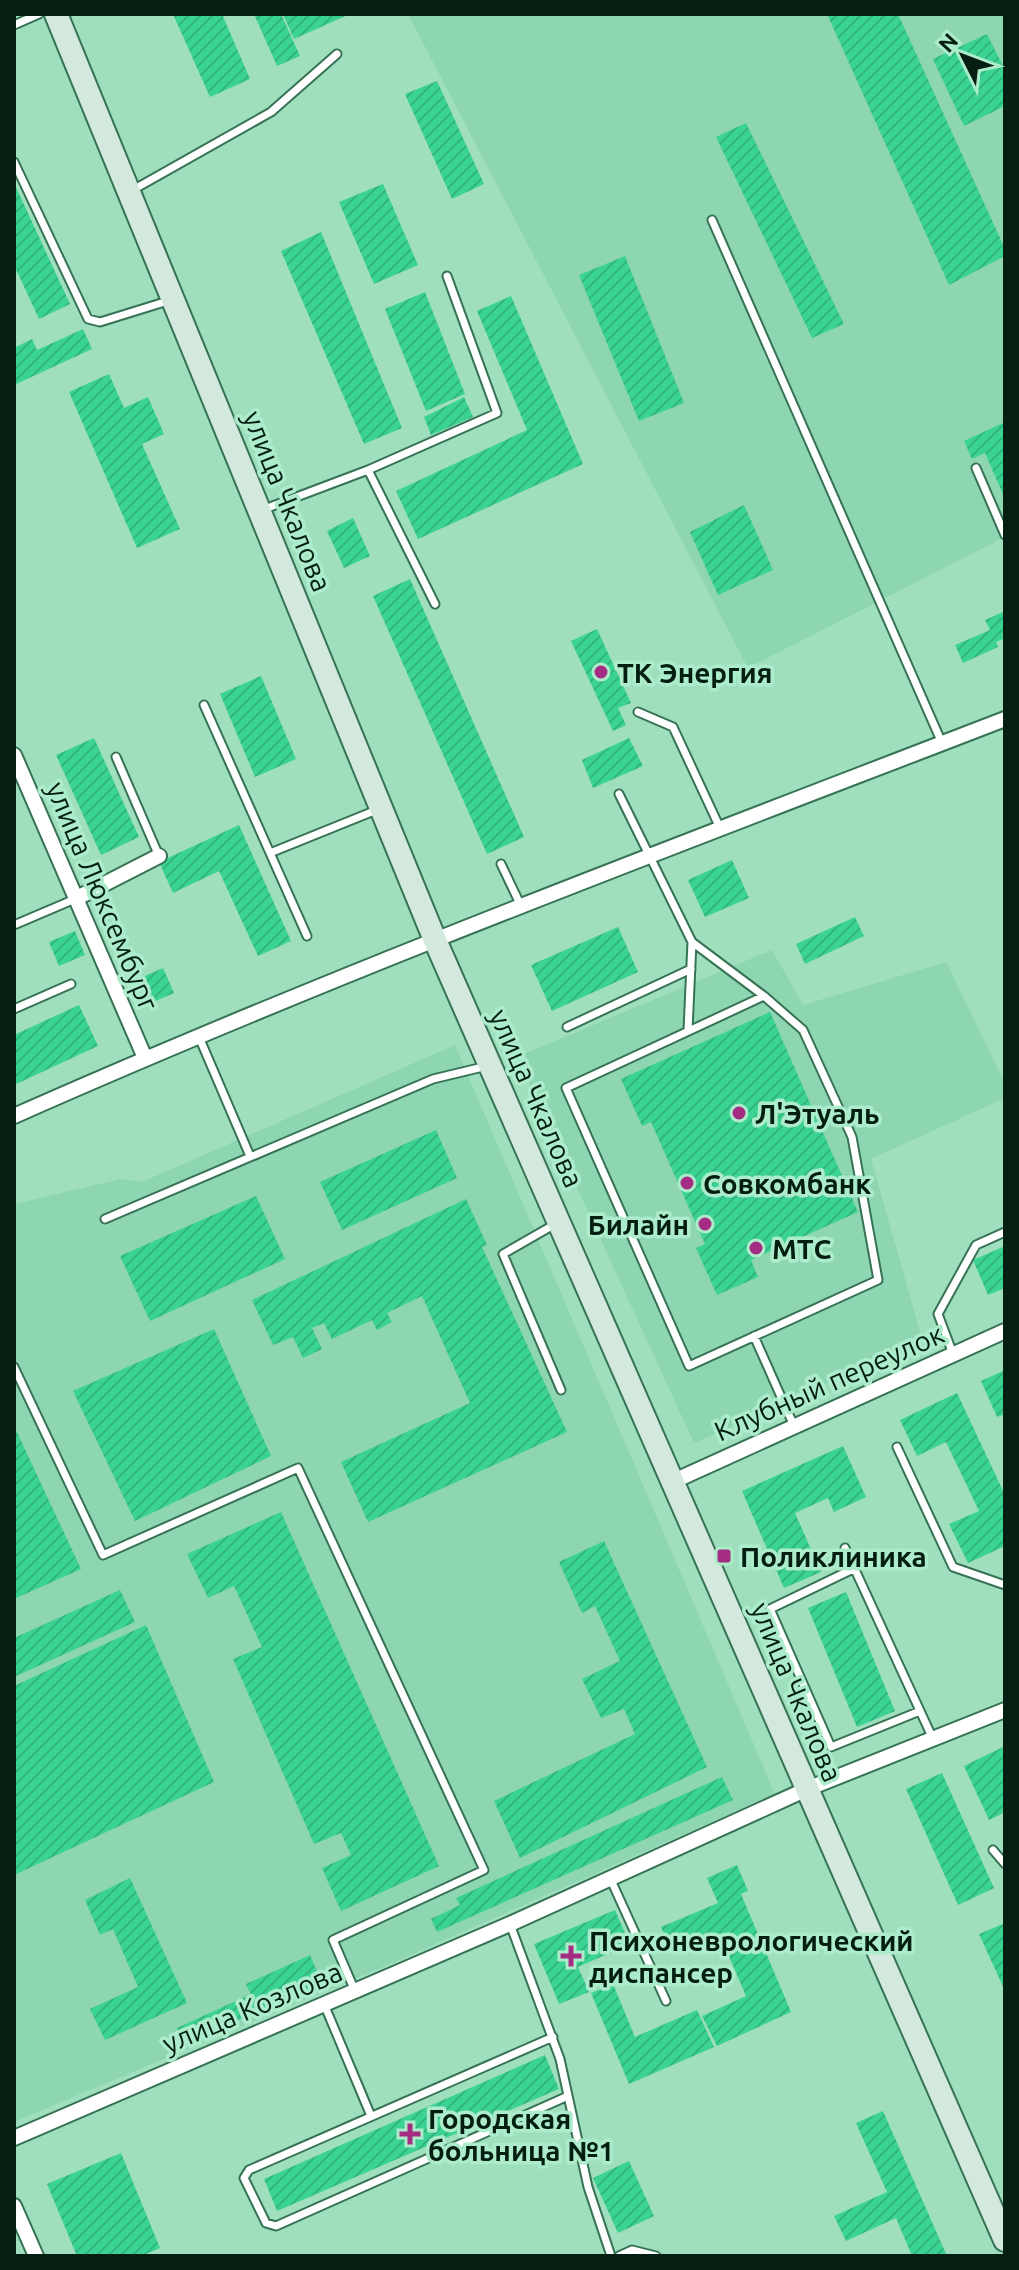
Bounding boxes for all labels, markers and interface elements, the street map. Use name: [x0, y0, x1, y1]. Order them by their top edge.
north arrow: [923, 16, 1003, 96]
text: N: [933, 28, 963, 57]
street label: улица Чкалова: [238, 406, 338, 596]
place label: ТК Энергия: [617, 657, 773, 688]
marker: ТК Энергия: [592, 663, 610, 681]
street label: улица Люксембург: [41, 777, 165, 1015]
street label: улица Чкалова: [484, 1004, 590, 1192]
place label: Л'Этуаль: [755, 1098, 879, 1129]
marker: Л'Этуаль: [730, 1104, 748, 1122]
place label: Совкомбанк: [703, 1168, 871, 1199]
marker: Совкомбанк: [678, 1174, 696, 1192]
place label: Билайн: [588, 1209, 689, 1240]
marker: Билайн: [696, 1215, 714, 1233]
place label: МТС: [772, 1233, 831, 1264]
marker: МТС: [747, 1239, 765, 1257]
street label: Клубный переулок: [710, 1317, 948, 1447]
place label: Поликлиника: [740, 1541, 927, 1572]
marker: Поликлиника: [715, 1547, 733, 1565]
street label: улица Чкалова: [745, 1598, 849, 1786]
place label: Психоневрологический диспансер: [589, 1925, 914, 1988]
marker: Психоневрологический диспансер: [560, 1945, 582, 1967]
street label: улица Козлова: [158, 1955, 346, 2059]
place label: Городская больница №1: [428, 2103, 614, 2166]
marker: Городская больница №1: [399, 2123, 421, 2145]

